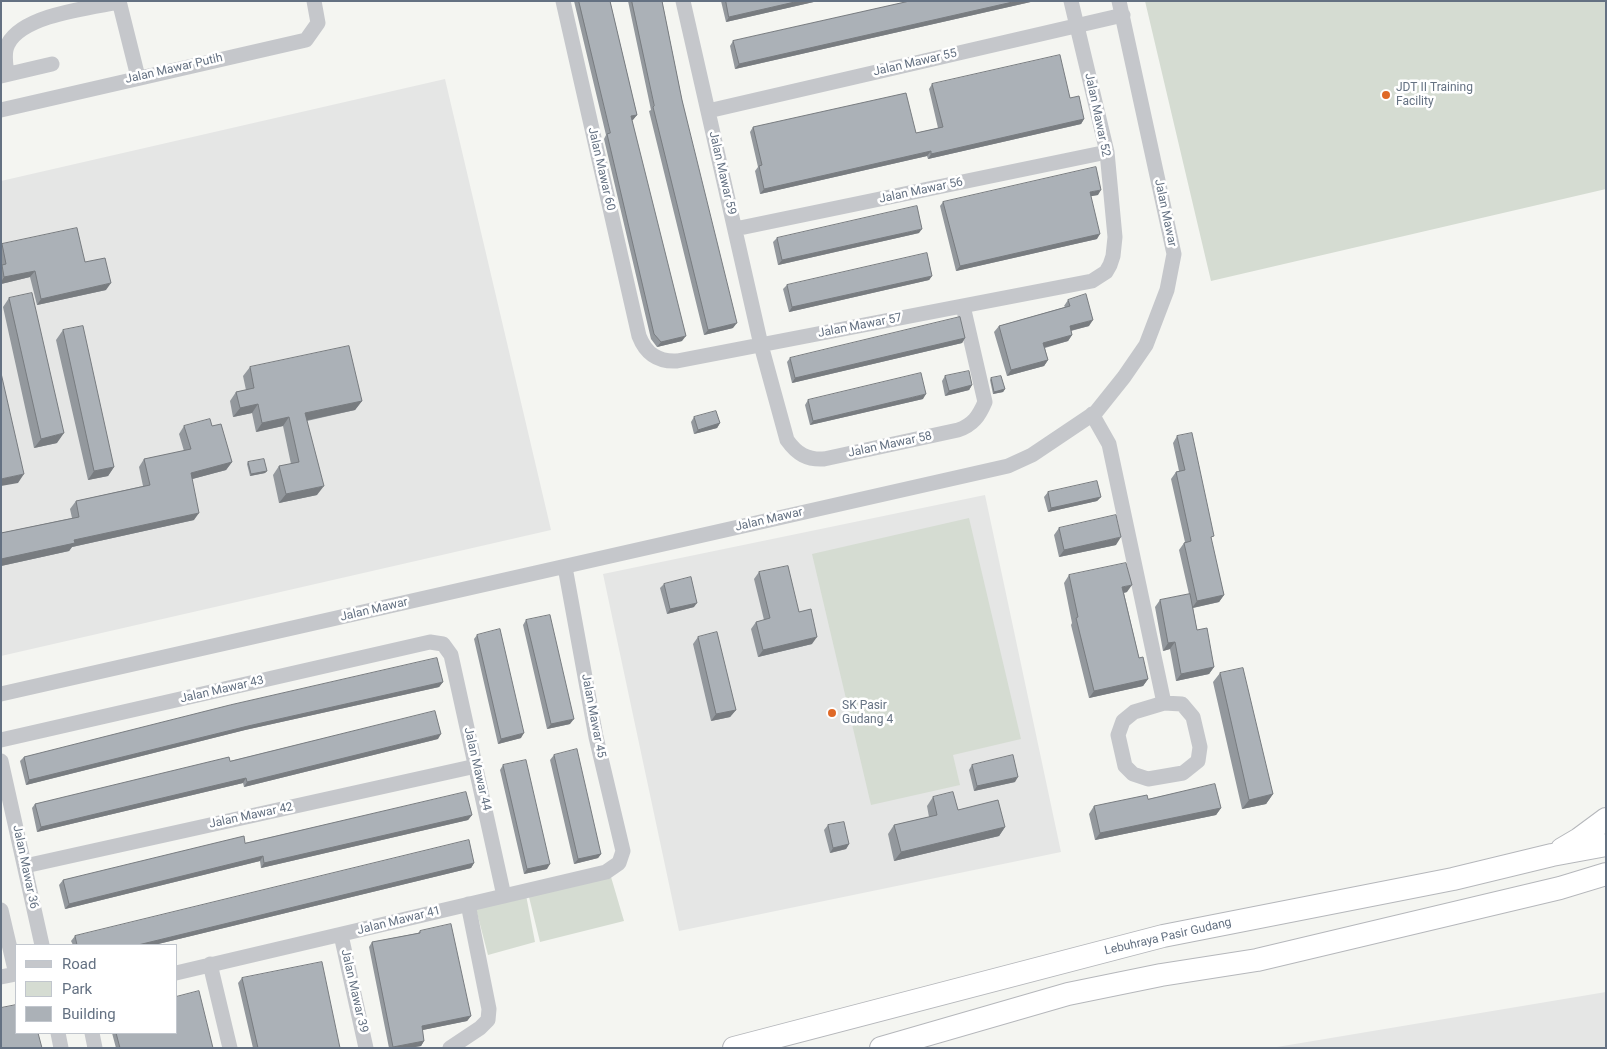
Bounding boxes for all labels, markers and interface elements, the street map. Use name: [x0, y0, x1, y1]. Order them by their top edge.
street label: Jalan Mawar 55: [872, 46, 958, 80]
street label: Jalan Mawar Putih: [124, 51, 224, 87]
street label: Jalan Mawar 52: [1081, 72, 1113, 158]
place label: JDT II Training Facility: [1396, 81, 1473, 109]
marker: JDT II Training Facility: [1380, 89, 1392, 101]
street label: Jalan Mawar 60: [584, 126, 618, 212]
street label: Jalan Mawar 59: [705, 130, 739, 216]
street label: Jalan Mawar 56: [878, 175, 964, 207]
street label: Jalan Mawar: [1151, 178, 1179, 248]
street label: Jalan Mawar 57: [817, 311, 903, 341]
street label: Jalan Mawar 58: [847, 429, 933, 461]
street label: Jalan Mawar: [734, 505, 804, 535]
street label: Jalan Mawar: [339, 595, 409, 625]
street label: Jalan Mawar 43: [179, 673, 265, 707]
street label: Jalan Mawar 45: [578, 673, 608, 759]
place label: SK Pasir Gudang 4: [842, 699, 893, 727]
marker: SK Pasir Gudang 4: [826, 707, 838, 719]
street label: Jalan Mawar 44: [460, 726, 494, 812]
street label: Jalan Mawar 42: [208, 800, 294, 832]
street label: Jalan Mawar 36: [9, 824, 41, 910]
street label: Jalan Mawar 41: [356, 904, 442, 938]
street label: Lebuhraya Pasir Gudang: [1103, 915, 1233, 959]
legend: [15, 944, 178, 1034]
street label: Jalan Mawar 39: [337, 948, 371, 1034]
text: Road: [62, 955, 96, 973]
text: Park: [62, 980, 92, 998]
text: Building: [62, 1005, 116, 1023]

